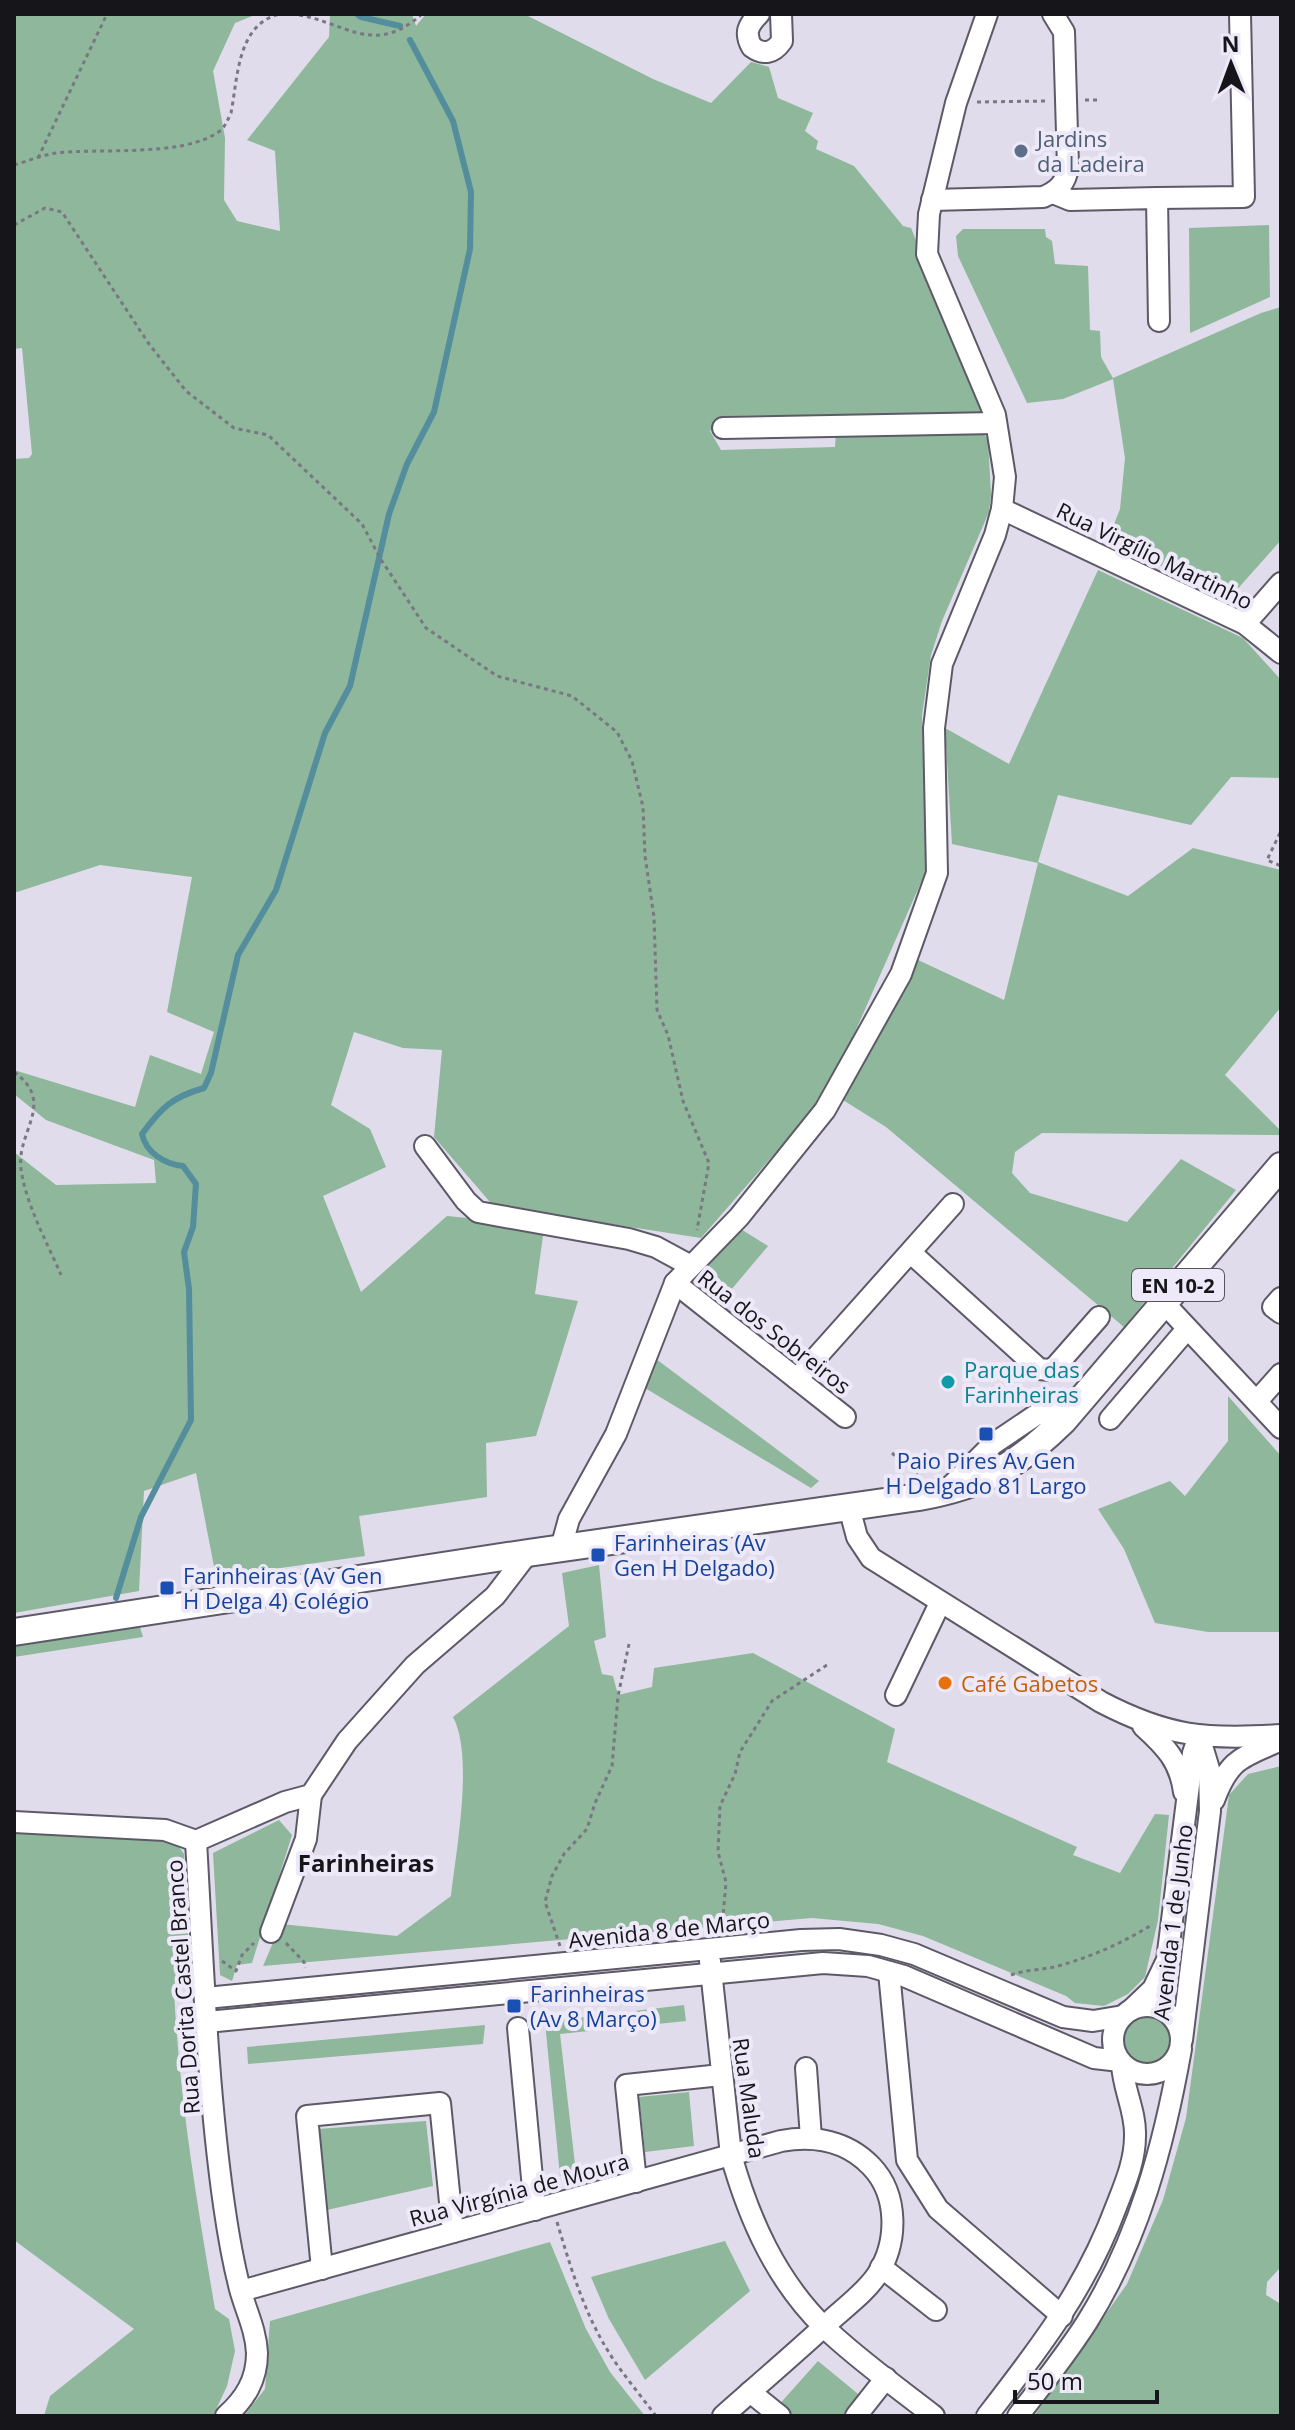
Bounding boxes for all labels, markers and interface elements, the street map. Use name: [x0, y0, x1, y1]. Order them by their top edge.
north arrow: [1191, 24, 1271, 104]
text: N: [1221, 28, 1240, 58]
place label: Jardins da Ladeira: [1035, 123, 1145, 178]
marker: Jardins da Ladeira: [1012, 142, 1030, 160]
street label: Rua Virgílio Martinho: [1052, 494, 1258, 616]
street label: Rua dos Sobreiros: [692, 1262, 858, 1400]
road number: EN 10-2: [1132, 1269, 1224, 1301]
place label: Parque das Farinheiras: [964, 1354, 1080, 1409]
marker: Parque das Farinheiras: [939, 1373, 957, 1391]
marker: Paio Pires Av Gen H Delgado 81 Largo: [977, 1425, 995, 1443]
place label: Paio Pires Av Gen H Delgado 81 Largo: [885, 1445, 1087, 1500]
place label: Farinheiras (Av Gen H Delgado): [614, 1527, 775, 1582]
marker: Farinheiras (Av Gen H Delgado): [589, 1546, 607, 1564]
place label: Farinheiras (Av Gen H Delga 4) Colégio: [183, 1560, 382, 1615]
marker: Farinheiras (Av Gen H Delga 4) Colégio: [158, 1579, 176, 1597]
place label: Café Gabetos: [961, 1668, 1098, 1698]
marker: Café Gabetos: [936, 1674, 954, 1692]
street label: Avenida 1 de Junho: [1145, 1822, 1199, 2022]
district label: Farinheiras: [298, 1846, 434, 1879]
street label: Rua Dorita Castel Branco: [158, 1859, 206, 2115]
street label: Avenida 8 de Março: [567, 1904, 771, 1954]
place label: Farinheiras (Av 8 Março): [530, 1978, 657, 2033]
marker: Farinheiras (Av 8 Março): [505, 1997, 523, 2015]
street label: Rua Maluda: [727, 2036, 773, 2160]
street label: Rua Virgínia de Moura: [406, 2145, 632, 2233]
scale bar: [1015, 2354, 1157, 2404]
text: 50 m: [1027, 2364, 1083, 2397]

